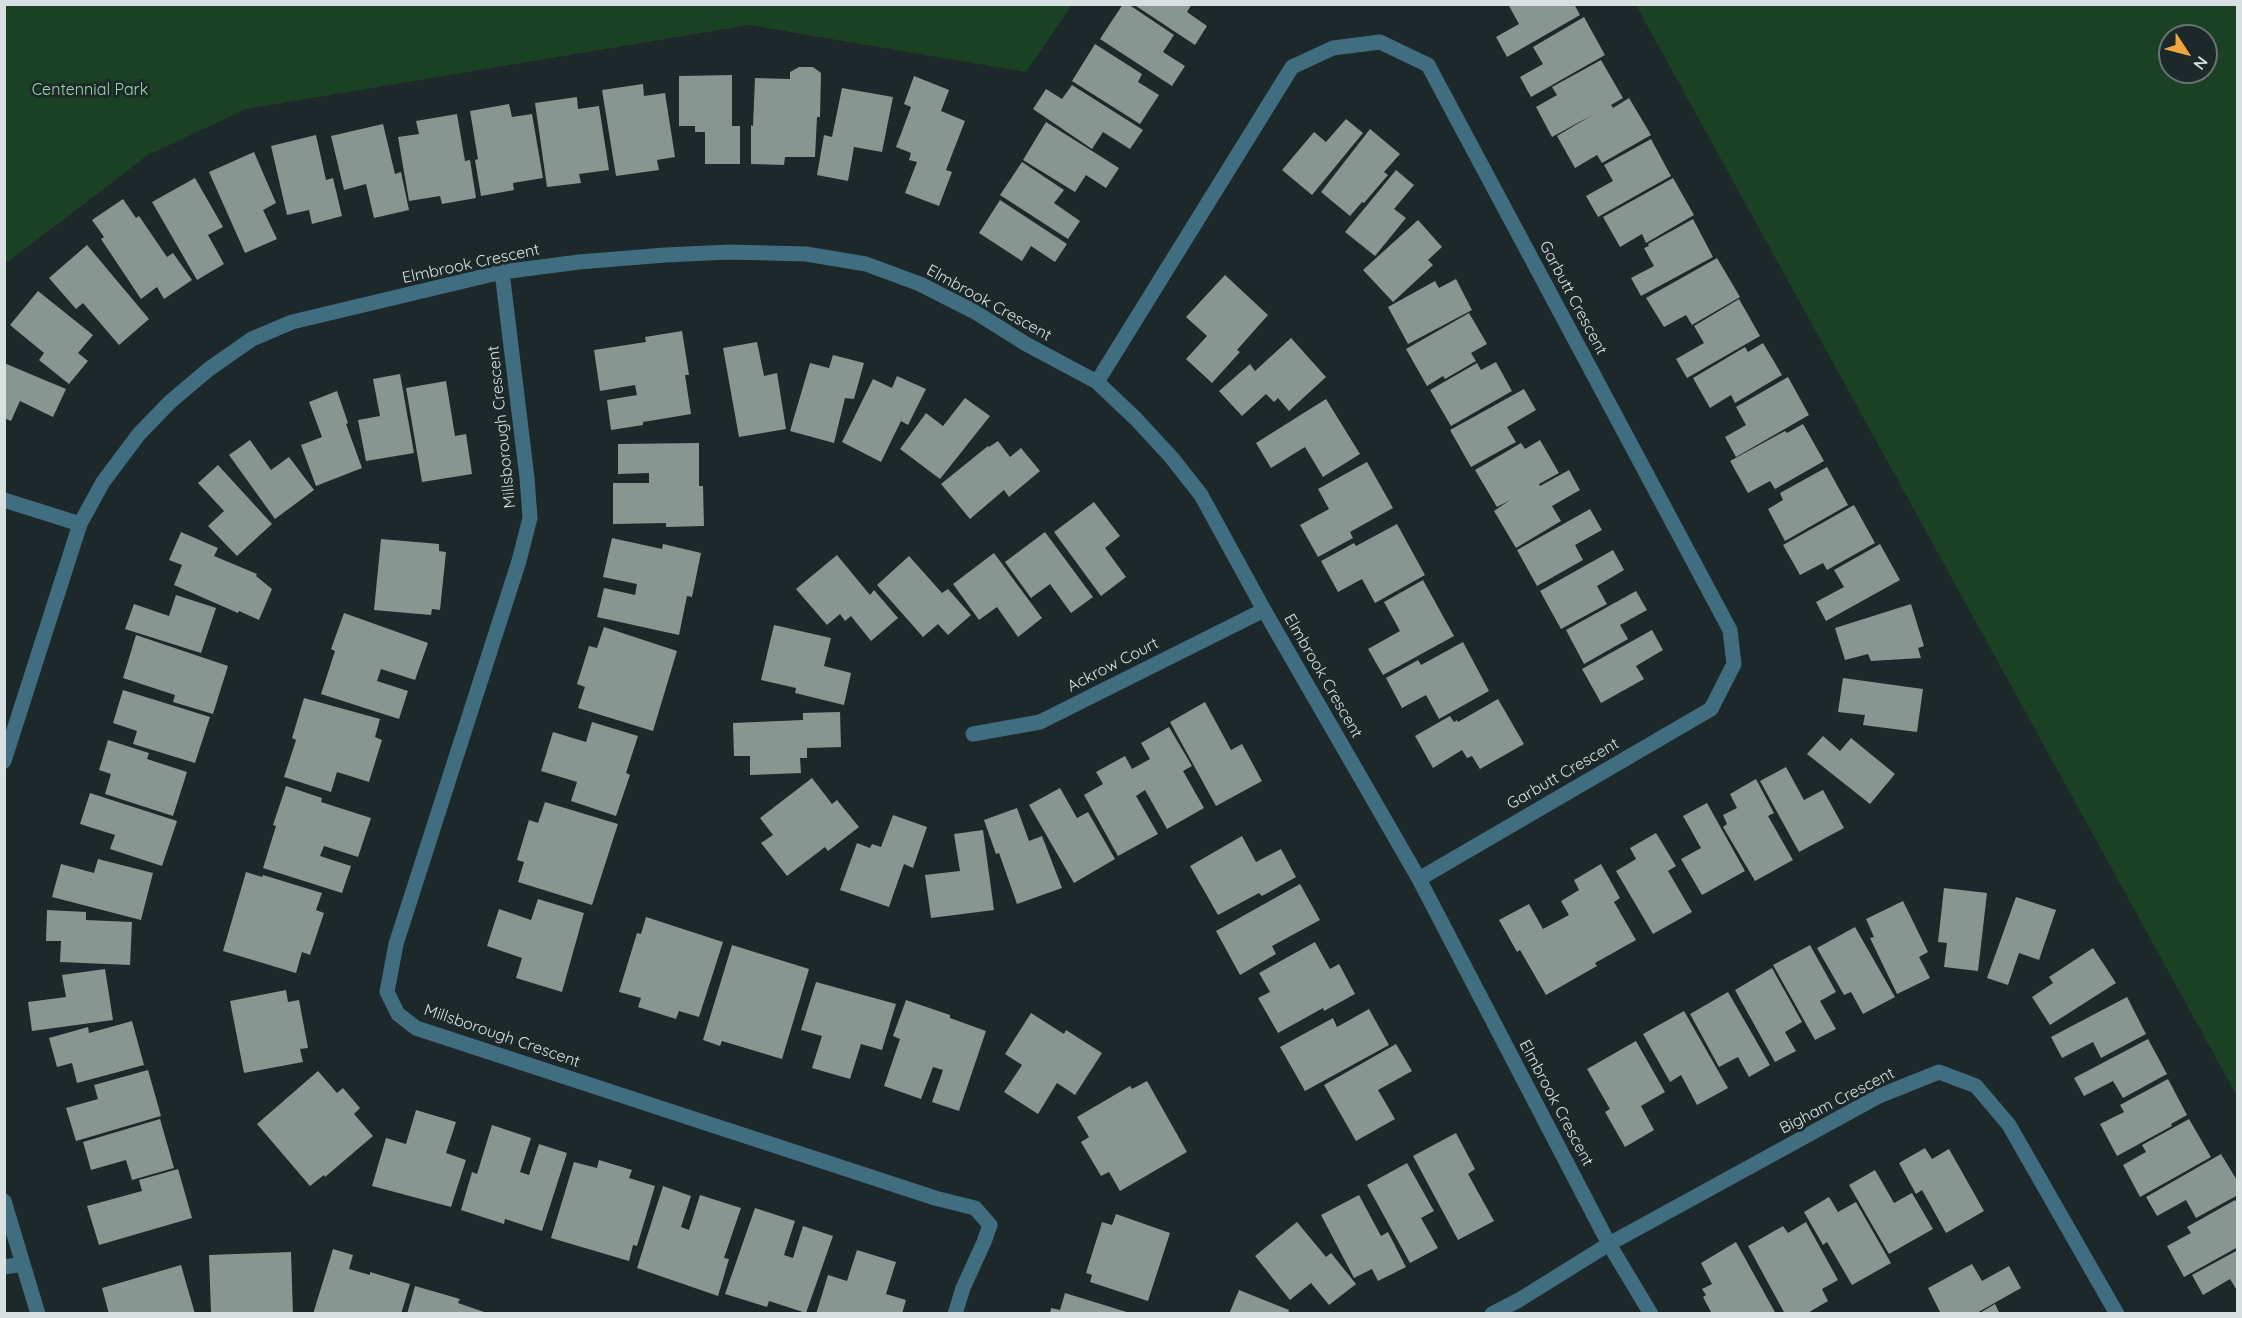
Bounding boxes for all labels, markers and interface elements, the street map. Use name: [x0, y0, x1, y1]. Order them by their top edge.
north arrow: [2158, 24, 2218, 84]
text: N: [2189, 53, 2212, 74]
park label: Centennial Park: [32, 80, 148, 100]
street label: Garbutt Crescent: [1535, 238, 1611, 358]
street label: Elmbrook Crescent: [401, 240, 541, 288]
street label: Elmbrook Crescent: [923, 261, 1055, 345]
street label: Millsborough Crescent: [484, 345, 520, 509]
street label: Elmbrook Crescent: [1280, 611, 1366, 741]
street label: Ackrow Court: [1064, 634, 1162, 696]
street label: Garbutt Crescent: [1504, 734, 1622, 814]
street label: Millsborough Crescent: [422, 1000, 582, 1072]
street label: Elmbrook Crescent: [1515, 1037, 1597, 1169]
street label: Bigham Crescent: [1776, 1064, 1898, 1138]

